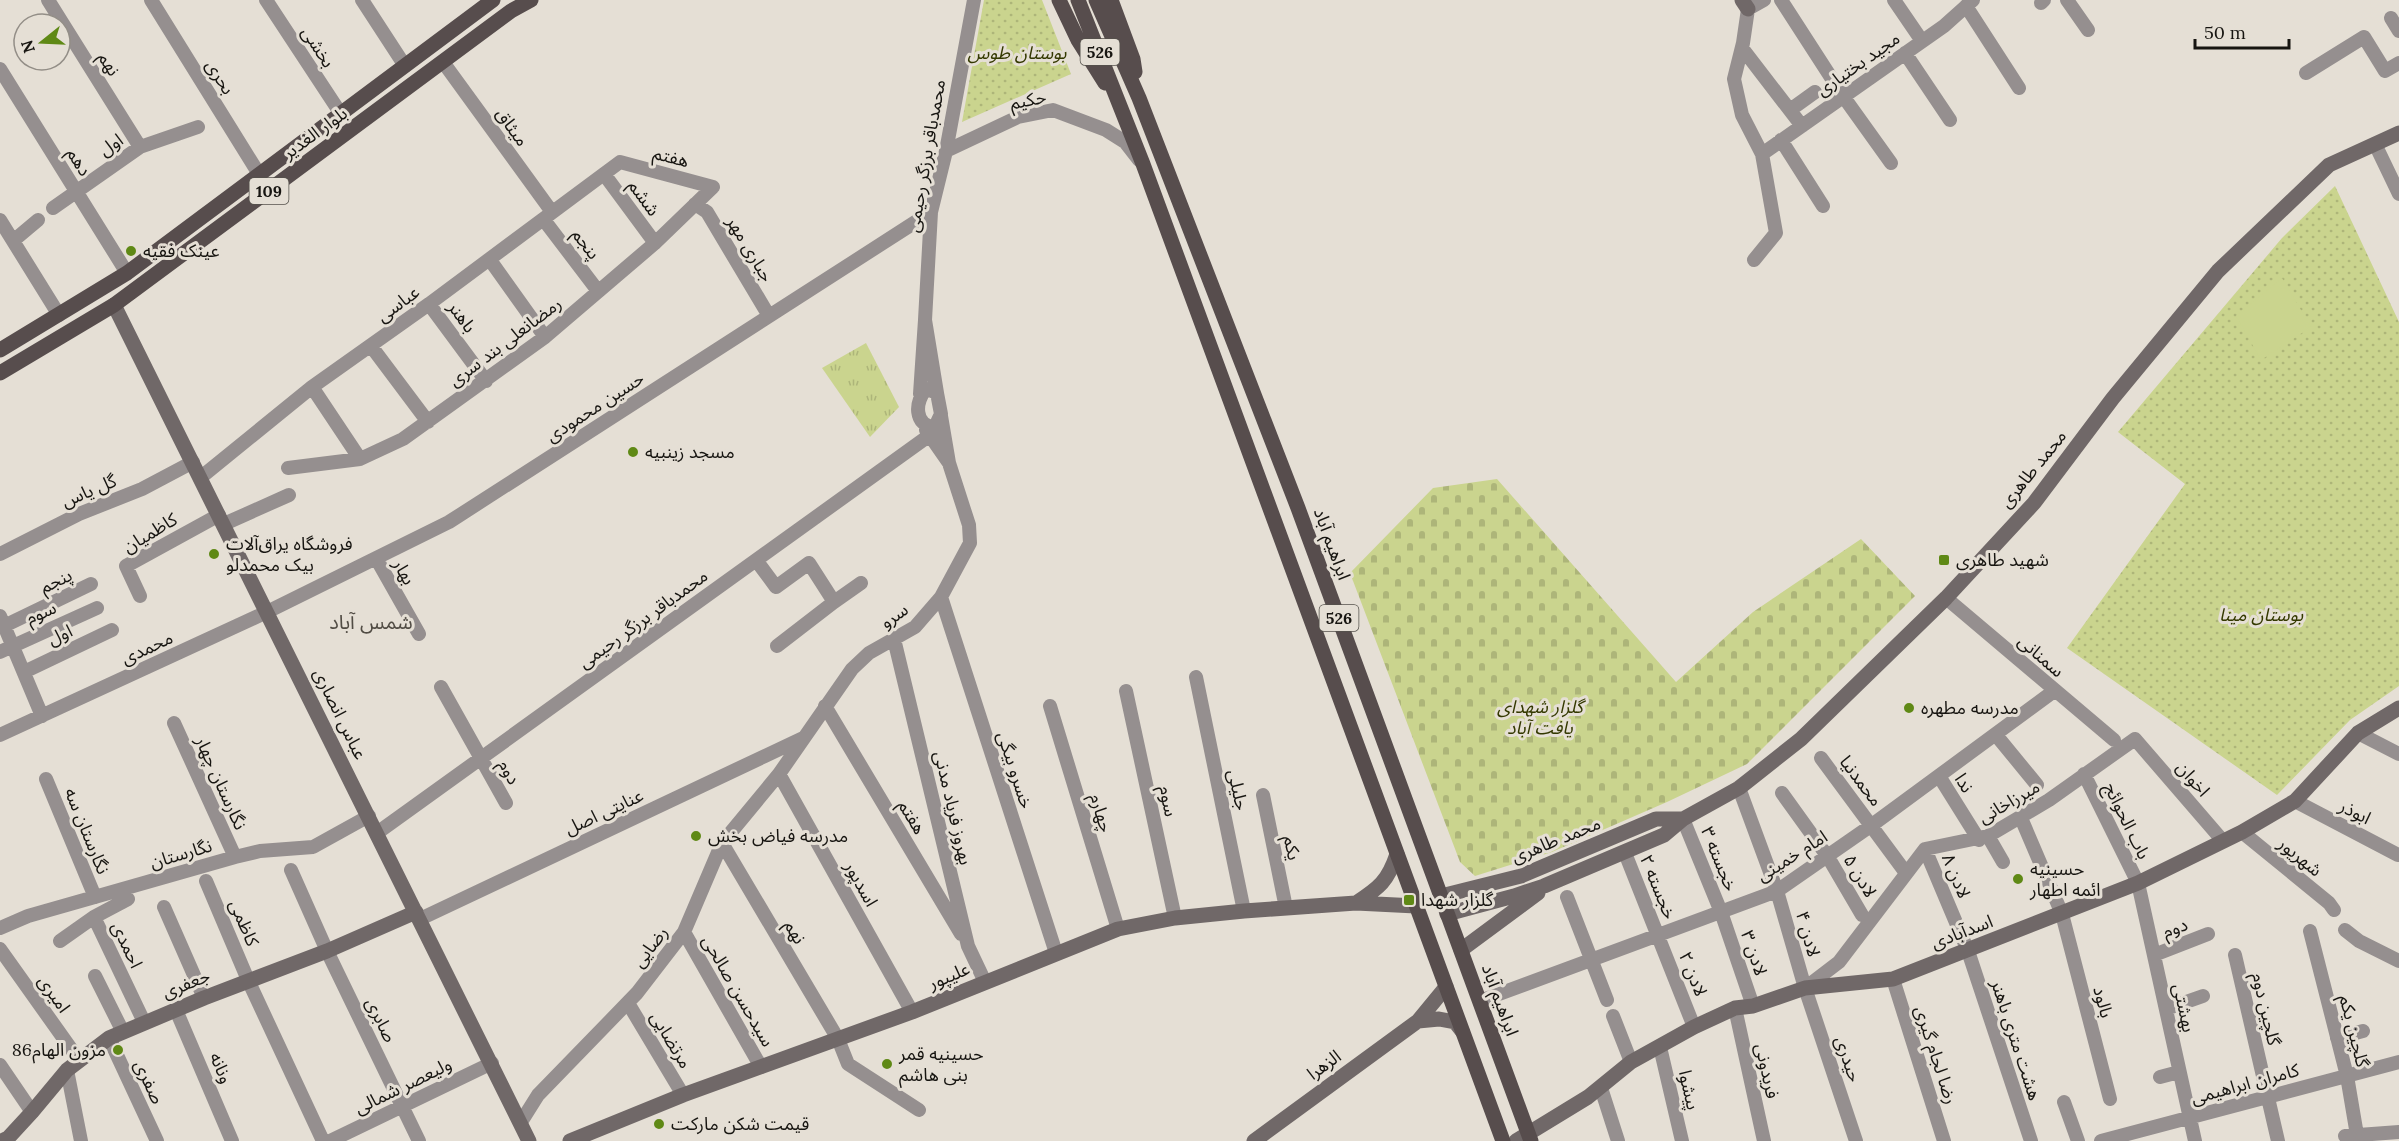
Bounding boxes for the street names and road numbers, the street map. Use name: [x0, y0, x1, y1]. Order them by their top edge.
street label: بخشی: [297, 22, 340, 72]
street label: مجید بختیاری: [1811, 26, 1904, 101]
road number: 526: [1080, 39, 1120, 65]
street label: نهم: [92, 47, 126, 81]
street label: بحری: [201, 55, 240, 99]
street label: محمدباقر برزگر رحیمی: [901, 78, 950, 234]
street label: حکیم: [1008, 85, 1048, 116]
street label: بلوار الغدیر: [277, 101, 352, 164]
street label: میثاق: [491, 103, 534, 150]
street label: اول: [94, 128, 127, 161]
street label: هفتم: [650, 141, 692, 174]
street label: دهم: [60, 143, 97, 181]
street label: ششم: [622, 175, 665, 222]
road number: 109: [250, 178, 288, 204]
street label: جباری مهر: [721, 211, 779, 286]
street label: پنجم: [566, 224, 606, 265]
street label: عباسی: [372, 280, 424, 327]
street label: رمضانعلی بند سری: [444, 292, 566, 392]
street label: باهنر: [443, 295, 482, 337]
street label: حسین محمودی: [541, 366, 648, 447]
street label: محمد طاهری: [1994, 425, 2071, 513]
street label: گل یاس: [58, 468, 120, 512]
street label: ابراهیم آباد: [1307, 505, 1356, 584]
street label: کاظمیان: [118, 507, 182, 558]
street label: بهار: [388, 554, 421, 589]
street label: پنجم: [36, 563, 77, 600]
street label: محمدباقر برزگر رحیمی: [573, 564, 712, 673]
street label: سوم: [22, 596, 61, 632]
street label: سرو: [875, 598, 912, 633]
road number: 526: [1320, 605, 1358, 631]
street label: اول: [44, 619, 76, 650]
street label: محمدی: [117, 626, 176, 670]
street label: سمنانی: [2013, 629, 2069, 682]
street label: عباس انصاری: [308, 664, 372, 763]
street label: خسرو بیگی: [992, 728, 1039, 811]
street label: نگارستان چهار: [190, 732, 252, 833]
street label: بهروز فریاد مدنی: [929, 749, 978, 867]
street label: محمدنیا: [1835, 751, 1888, 811]
street label: دوم: [491, 755, 526, 790]
street label: اخوان: [2172, 756, 2215, 801]
street label: جلیلی: [1223, 767, 1254, 813]
street label: ندا: [1950, 769, 1979, 797]
street label: میرزاخانی: [1974, 775, 2044, 828]
street label: باب الحوائج: [2097, 779, 2156, 864]
street label: عنایتی اصل: [561, 783, 647, 840]
street label: سوم: [1151, 783, 1183, 819]
street label: نگارستان سه: [60, 784, 115, 877]
street label: چهارم: [1082, 791, 1118, 836]
street label: ابوذر: [2334, 793, 2375, 829]
street label: هفتم: [892, 795, 932, 839]
street label: محمد طاهری: [1508, 811, 1604, 868]
street label: خجسته ۳: [1696, 823, 1743, 895]
street label: امام خمینی: [1752, 825, 1833, 889]
street label: شهریور: [2273, 831, 2327, 881]
street label: نگارستان: [147, 834, 215, 873]
street label: یکم: [1277, 834, 1306, 863]
street label: لادن ۵: [1839, 850, 1882, 902]
street label: لادن ۸: [1937, 850, 1976, 902]
street label: خجسته ۲: [1635, 851, 1682, 923]
street label: اسدپور: [839, 856, 883, 911]
street label: کاظمی: [224, 896, 265, 950]
street label: لادن ۴: [1791, 908, 1826, 959]
street label: اسدآبادی: [1928, 909, 1996, 954]
street label: دوم: [2159, 912, 2192, 946]
street label: نهم: [778, 915, 811, 949]
street label: احمدی: [107, 918, 148, 972]
street label: رضایی: [627, 921, 673, 972]
street label: لادن ۳: [1736, 927, 1773, 979]
street label: سیدحسن صالحی: [697, 931, 780, 1051]
street label: لادن ۲: [1674, 948, 1713, 1000]
street label: علیپور: [924, 957, 973, 995]
street label: ابراهیم آباد: [1475, 961, 1524, 1040]
street label: جعفری: [158, 964, 213, 1004]
street label: امیری: [33, 970, 76, 1017]
street label: گلچین دوم: [2244, 970, 2286, 1049]
street label: هشت متری باهنر: [1986, 976, 2047, 1103]
street label: بهشتی: [2168, 981, 2201, 1034]
street label: بالود: [2088, 984, 2119, 1020]
street label: گلچین یکم: [2332, 992, 2375, 1070]
street label: صابری: [361, 994, 402, 1046]
street label: رضا لجام گیری: [1907, 1003, 1963, 1108]
street label: مرتضایی: [646, 1007, 697, 1072]
street label: حیدری: [1830, 1033, 1867, 1085]
street label: فریدونی: [1750, 1041, 1785, 1101]
street label: الزهرا: [1302, 1045, 1345, 1085]
street label: ونانه: [205, 1049, 238, 1087]
street label: ولیعصر شمالی: [350, 1052, 455, 1119]
street label: صفری: [129, 1056, 170, 1107]
street label: کامران ابراهیمی: [2188, 1058, 2302, 1109]
street label: پیشوا: [1674, 1068, 1705, 1112]

